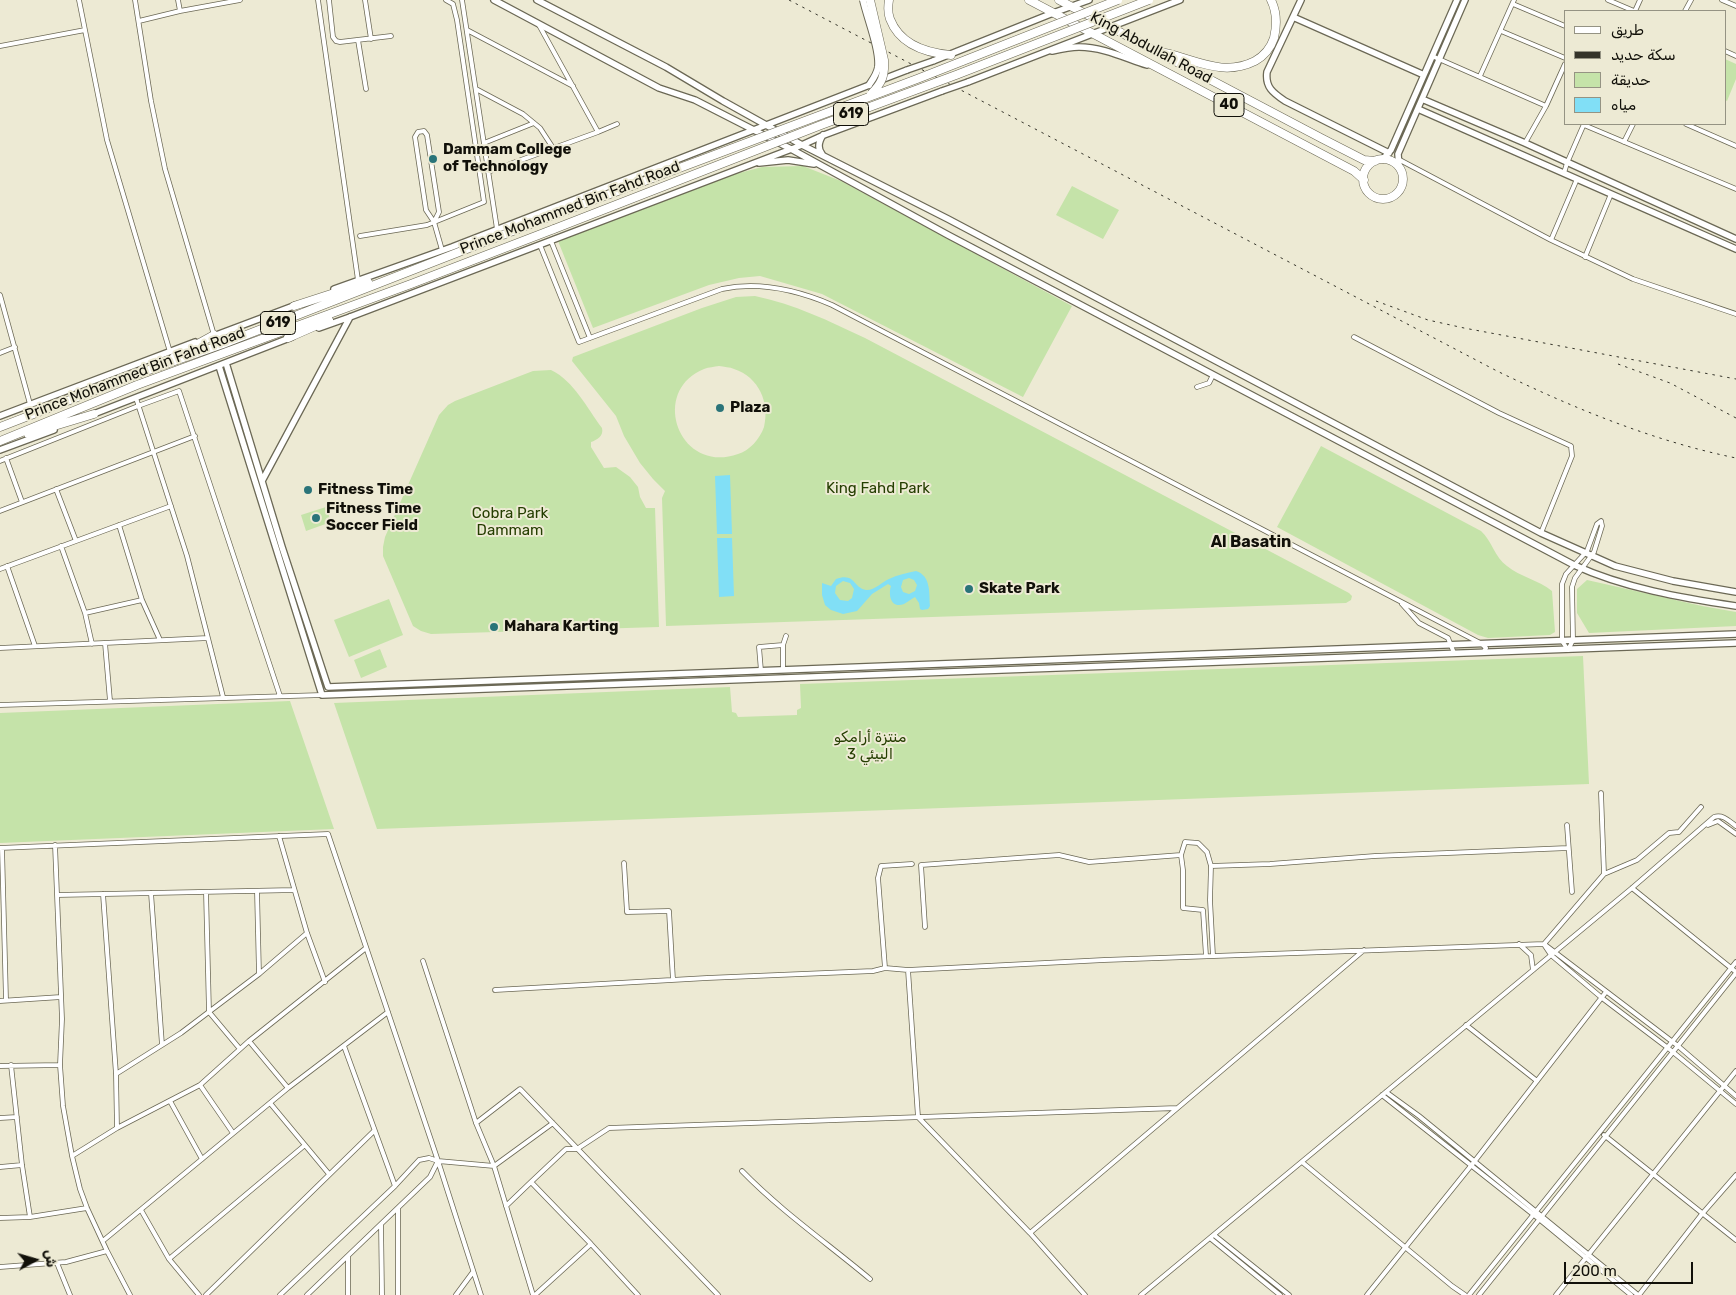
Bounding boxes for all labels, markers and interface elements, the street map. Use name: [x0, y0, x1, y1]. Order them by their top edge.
street label: King Abdullah Road: [1087, 8, 1215, 88]
legend: [1564, 10, 1726, 125]
text: طريق: [1611, 21, 1644, 39]
text: سكة حديد: [1611, 46, 1676, 64]
text: حديقة: [1611, 71, 1651, 89]
road number: 40: [1214, 94, 1244, 116]
text: مياه: [1611, 96, 1636, 114]
road number: 619: [834, 102, 868, 126]
place label: Dammam College of Technology: [443, 141, 571, 176]
marker: Dammam College of Technology: [427, 153, 439, 165]
street label: Prince Mohammed Bin Fahd Road: [457, 158, 683, 258]
road number: 619: [260, 312, 296, 334]
street label: Prince Mohammed Bin Fahd Road: [22, 324, 248, 424]
place label: Plaza: [730, 399, 770, 417]
marker: Plaza: [714, 402, 726, 414]
park label: King Fahd Park: [826, 480, 930, 498]
place label: Fitness Time: [318, 481, 413, 499]
marker: Fitness Time: [302, 484, 314, 496]
place label: Fitness Time Soccer Field: [326, 500, 421, 535]
park label: Cobra Park Dammam: [472, 505, 548, 540]
marker: Fitness Time Soccer Field: [310, 512, 322, 524]
district label: Al Basatin: [1211, 532, 1291, 552]
place label: Skate Park: [979, 580, 1060, 598]
marker: Skate Park: [963, 583, 975, 595]
place label: Mahara Karting: [504, 618, 619, 636]
marker: Mahara Karting: [488, 621, 500, 633]
park label: منتزة أرامكو البيئي 3: [834, 729, 906, 764]
north arrow: [10, 1235, 60, 1285]
text: ش: [41, 1249, 60, 1268]
scale bar: [1566, 1252, 1695, 1284]
text: 200 m: [1572, 1262, 1617, 1280]

